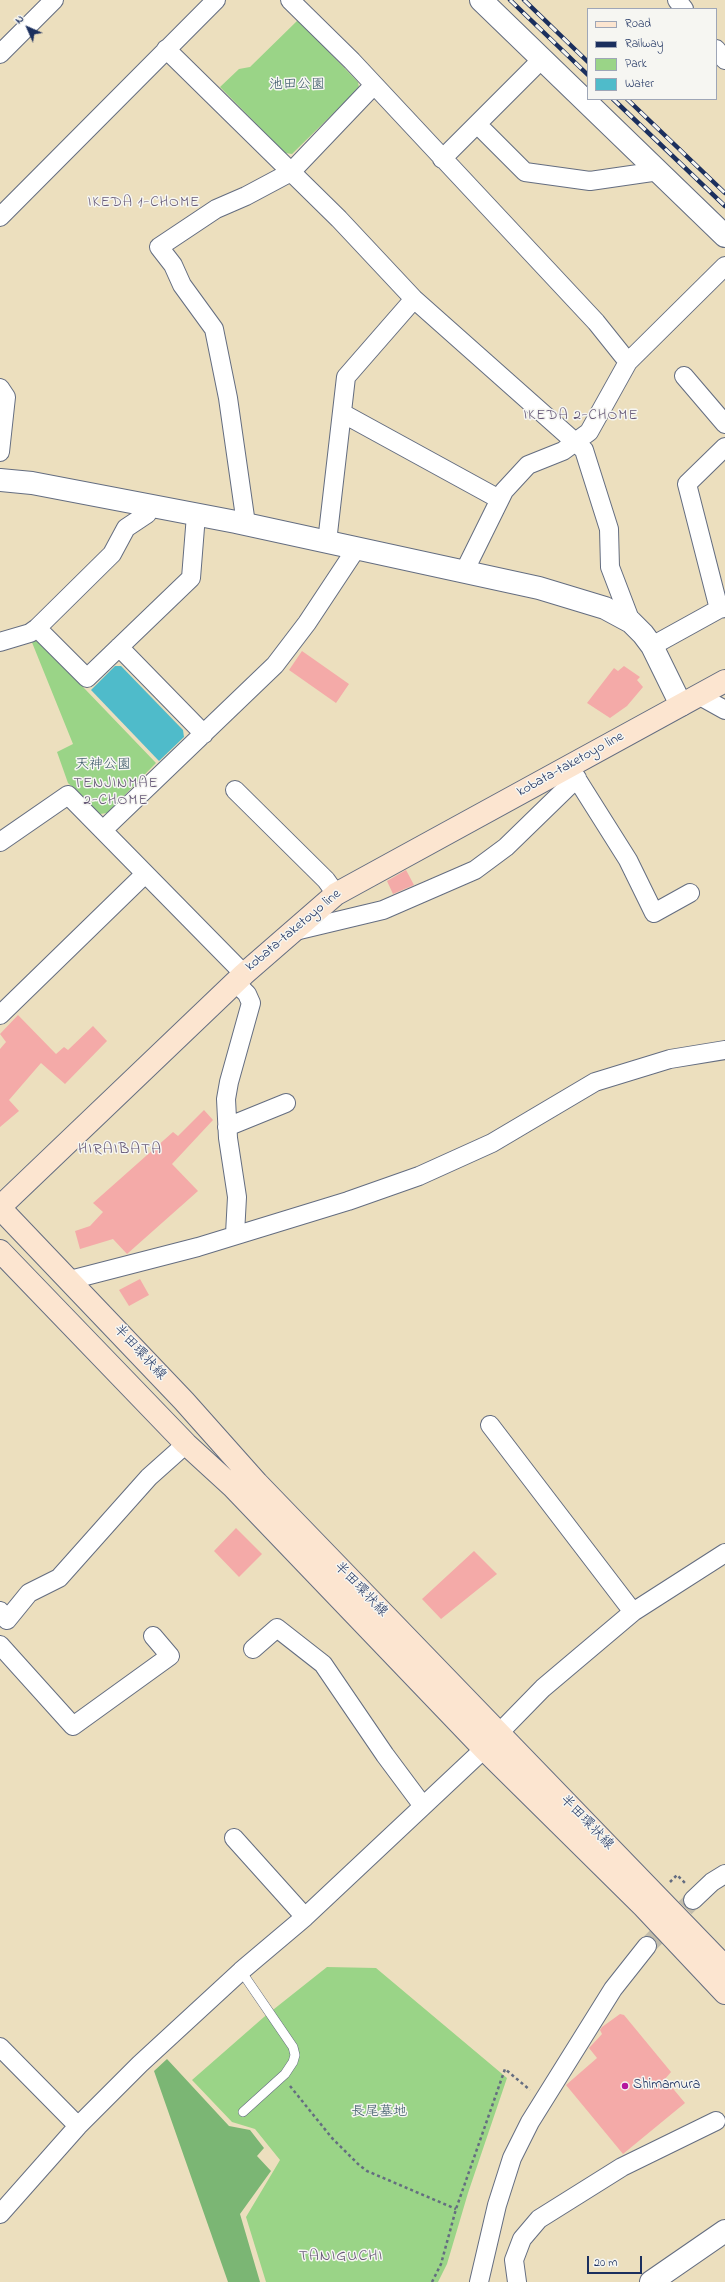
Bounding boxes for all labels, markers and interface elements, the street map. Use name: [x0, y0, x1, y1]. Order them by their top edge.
north arrow: [8, 8, 48, 48]
legend: [587, 8, 717, 100]
text: N: [11, 11, 28, 28]
text: Road: [625, 15, 651, 33]
text: Railway: [625, 35, 663, 53]
text: Park: [625, 55, 647, 73]
text: Water: [625, 75, 654, 93]
park label: 池田公園: [269, 78, 325, 94]
district label: IKEDA 1-CHOME: [88, 195, 200, 213]
district label: IKEDA 2-CHOME: [524, 408, 638, 426]
street label: kobata-taketoyo line: [515, 729, 627, 801]
park label: 天神公園: [75, 758, 131, 774]
district label: TENJINMAE 2-CHOME: [73, 776, 159, 811]
street label: kobata-taketoyo line: [243, 886, 345, 976]
district label: HIRAIBATA: [78, 1140, 162, 1160]
street label: 半田環状線: [109, 1322, 169, 1384]
street label: 半田環状線: [330, 1559, 390, 1621]
street label: 半田環状線: [556, 1792, 616, 1854]
place label: Shimamura: [633, 2078, 700, 2094]
marker: Shimamura: [620, 2081, 630, 2091]
park label: 長尾墓地: [351, 2105, 407, 2121]
district label: TANIGUCHI: [299, 2247, 383, 2267]
scale bar: [589, 2248, 644, 2274]
text: 20 m: [594, 2254, 617, 2272]

